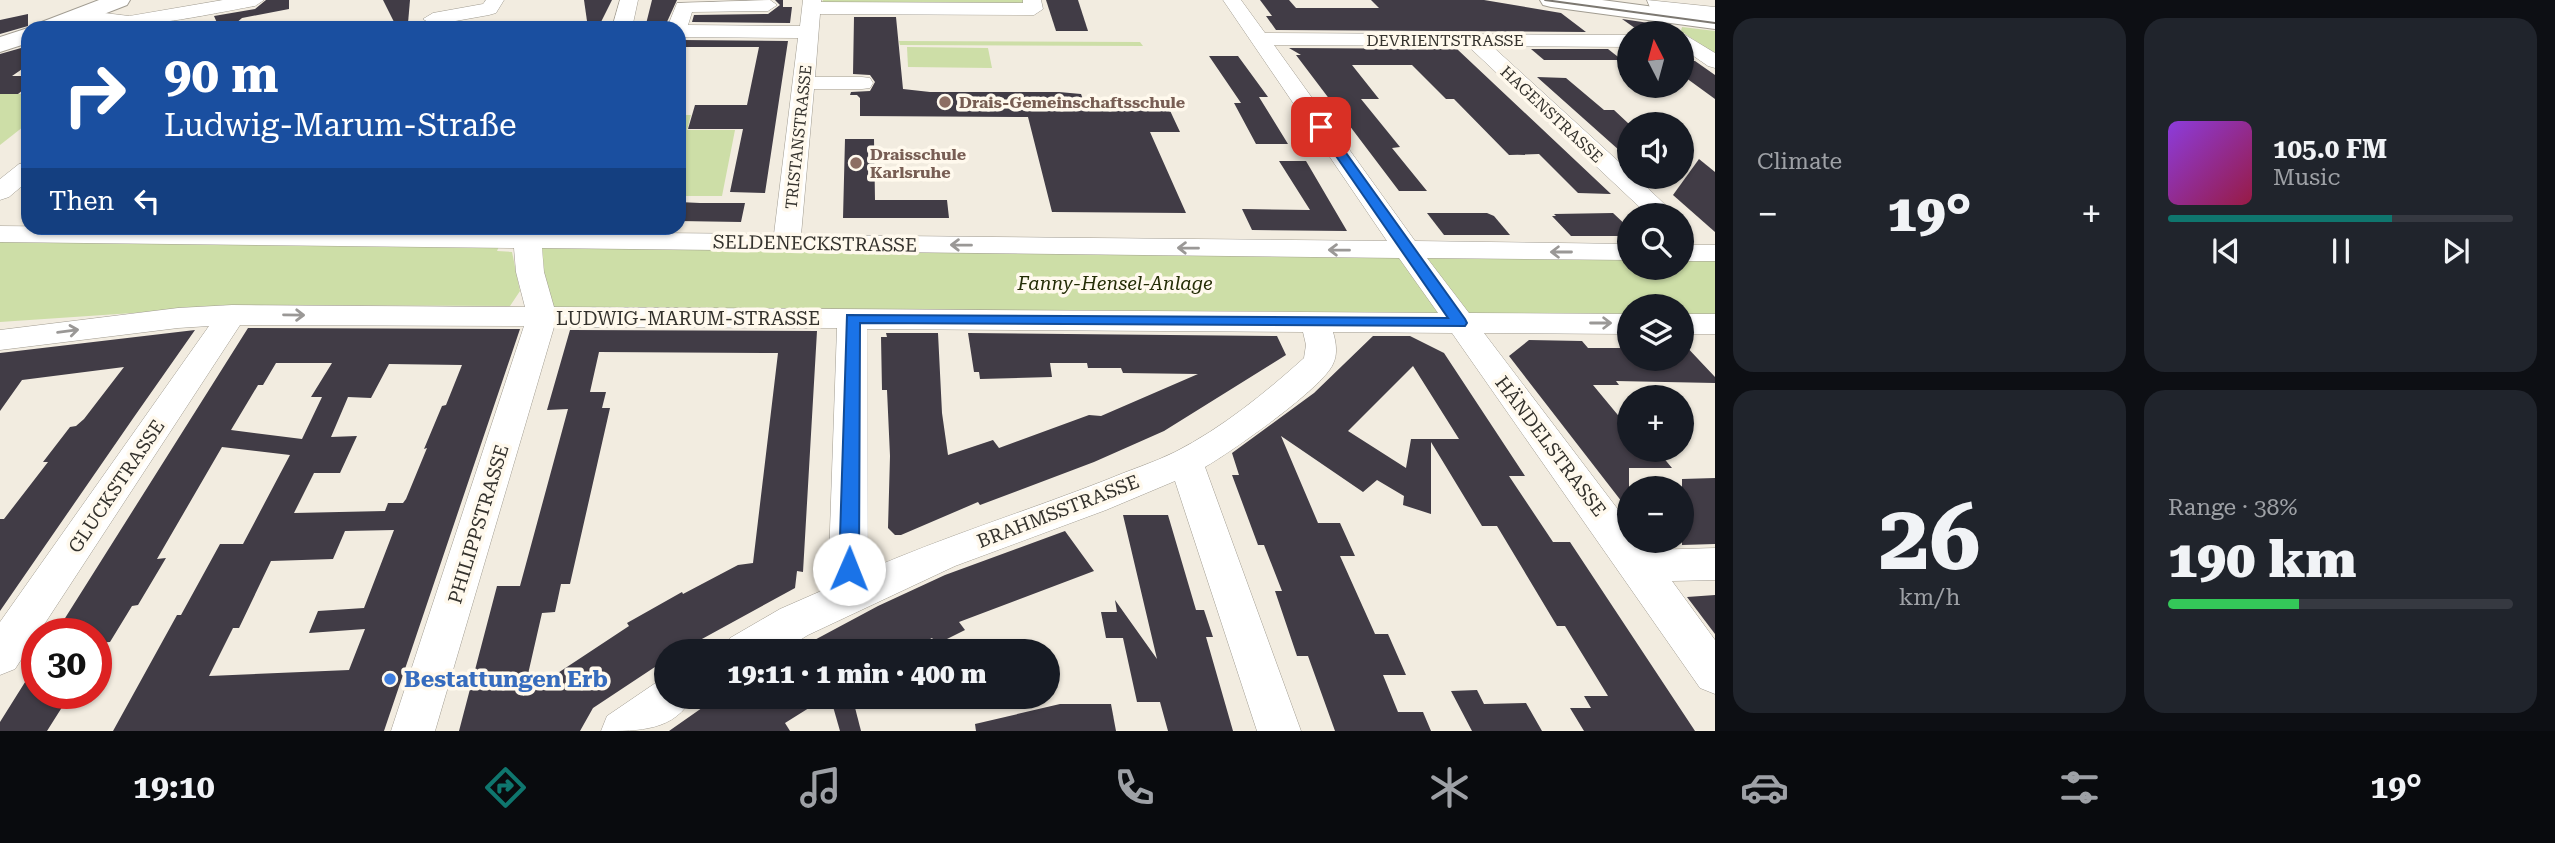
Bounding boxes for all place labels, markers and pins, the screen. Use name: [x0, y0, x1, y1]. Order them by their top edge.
place label: Drais-Gemeinschaftsschule: [959, 93, 1185, 112]
marker: Drais-Gemeinschaftsschule: [937, 94, 953, 110]
pin: [1291, 97, 1351, 157]
place label: Draisschule Karlsruhe: [870, 145, 966, 182]
marker: Draisschule Karlsruhe: [848, 155, 864, 171]
place label: Bestattungen Erb: [404, 666, 608, 693]
marker: Bestattungen Erb: [382, 671, 398, 687]

